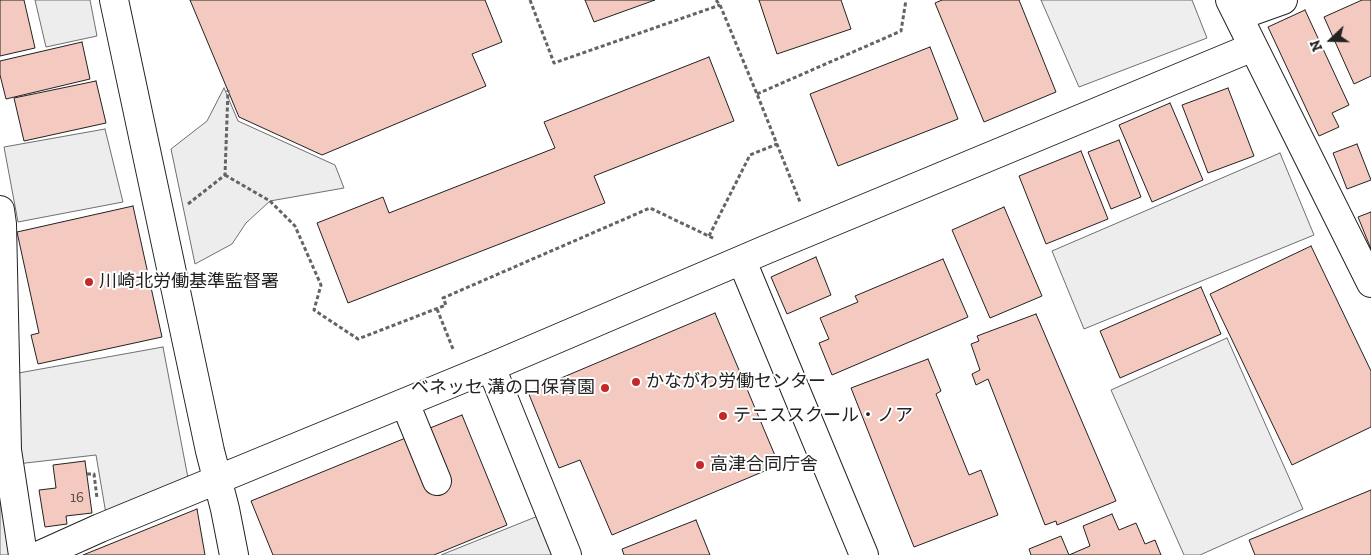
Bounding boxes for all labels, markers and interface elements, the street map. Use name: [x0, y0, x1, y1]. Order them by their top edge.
north arrow: [1306, 15, 1356, 65]
text: N: [1307, 38, 1326, 54]
place label: 川崎北労働基準監督署: [99, 271, 279, 293]
marker: 川崎北労働基準監督署: [83, 276, 95, 288]
place label: かながわ労働センター: [646, 371, 826, 393]
marker: かながわ労働センター: [630, 376, 642, 388]
place label: ベネッセ 溝の口保育園: [411, 377, 595, 399]
marker: ベネッセ 溝の口保育園: [599, 382, 611, 394]
place label: テニススクール・ノア: [733, 405, 913, 427]
marker: テニススクール・ノア: [717, 410, 729, 422]
place label: 高津合同庁舎: [710, 454, 818, 476]
marker: 高津合同庁舎: [694, 459, 706, 471]
house number: 16: [70, 489, 84, 507]

